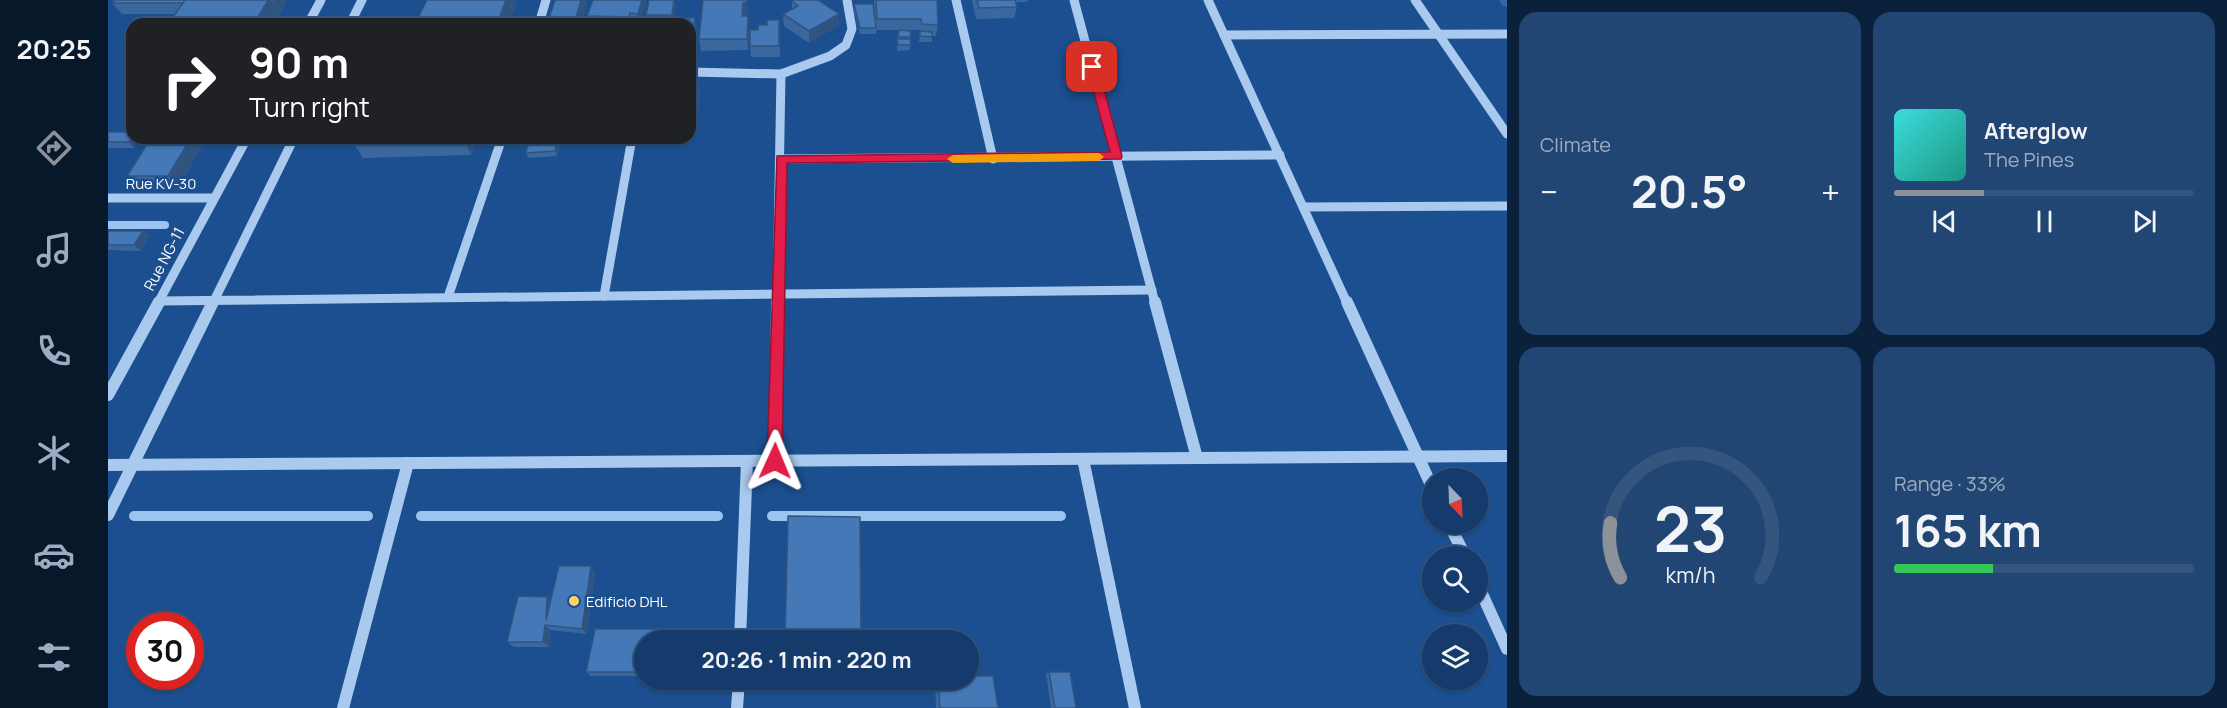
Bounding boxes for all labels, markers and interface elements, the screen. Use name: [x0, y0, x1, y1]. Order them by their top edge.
text: 20:25: [17, 30, 92, 67]
text: 90 m: [249, 33, 349, 91]
pin: [1066, 41, 1117, 92]
icon: right: [150, 42, 228, 120]
icon: arrive: [1075, 50, 1108, 83]
text: Turn right: [249, 88, 370, 125]
text: Afterglow: [1984, 116, 2088, 146]
icon: directions: [33, 127, 75, 169]
text: Climate: [1540, 131, 1611, 158]
text: The Pines: [1984, 146, 2074, 173]
text: 20.5°: [1631, 160, 1748, 222]
text: −: [1540, 169, 1558, 214]
text: +: [1821, 169, 1840, 214]
street label: Rue KV-30: [126, 173, 196, 194]
icon: previous: [1928, 205, 1961, 238]
icon: pause: [2028, 205, 2061, 238]
icon: next: [2128, 205, 2161, 238]
street label: Rue NG-11: [139, 224, 189, 294]
icon: music: [33, 229, 75, 271]
icon: phone: [33, 330, 75, 372]
position arrow: [743, 429, 807, 493]
icon: climate: [33, 432, 75, 474]
north arrow: [1422, 468, 1488, 534]
map controls: [1422, 468, 1488, 690]
text: Range · 33%: [1894, 470, 2006, 497]
text: 23: [1653, 485, 1727, 571]
text: 165 km: [1894, 499, 2042, 561]
icon: car: [33, 534, 75, 576]
button: search: [1422, 546, 1488, 612]
text: km/h: [1665, 561, 1715, 590]
place label: Edificio DHL: [586, 591, 668, 612]
marker: Edificio DHL: [567, 594, 581, 608]
speed limit sign: 30: [126, 612, 204, 690]
button: layers: [1422, 624, 1488, 690]
icon: filters: [33, 636, 75, 678]
text: 20:26 · 1 min · 220 m: [702, 645, 911, 675]

